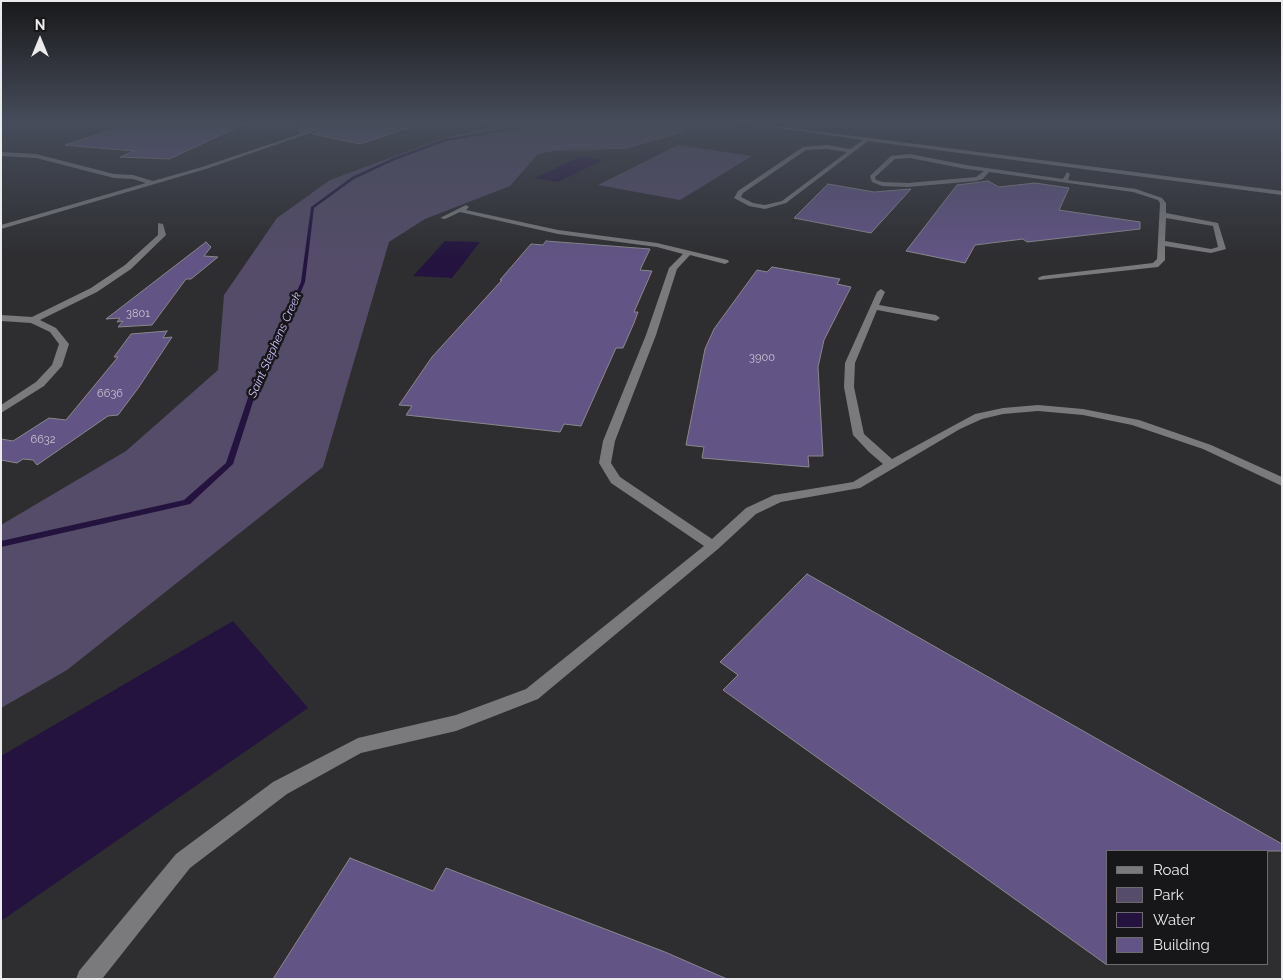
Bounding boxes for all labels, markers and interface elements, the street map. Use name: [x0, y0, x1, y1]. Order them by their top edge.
north arrow: [15, 15, 65, 65]
text: N: [35, 17, 45, 33]
water label: Saint Stephens Creek: [245, 290, 305, 400]
house number: 3801: [126, 307, 150, 321]
house number: 3900: [749, 351, 775, 365]
house number: 6636: [97, 387, 123, 401]
house number: 6632: [31, 433, 55, 447]
legend: [1106, 850, 1268, 965]
text: Road: [1153, 861, 1189, 879]
text: Park: [1153, 886, 1184, 904]
text: Water: [1153, 911, 1195, 929]
text: Building: [1153, 936, 1210, 954]

